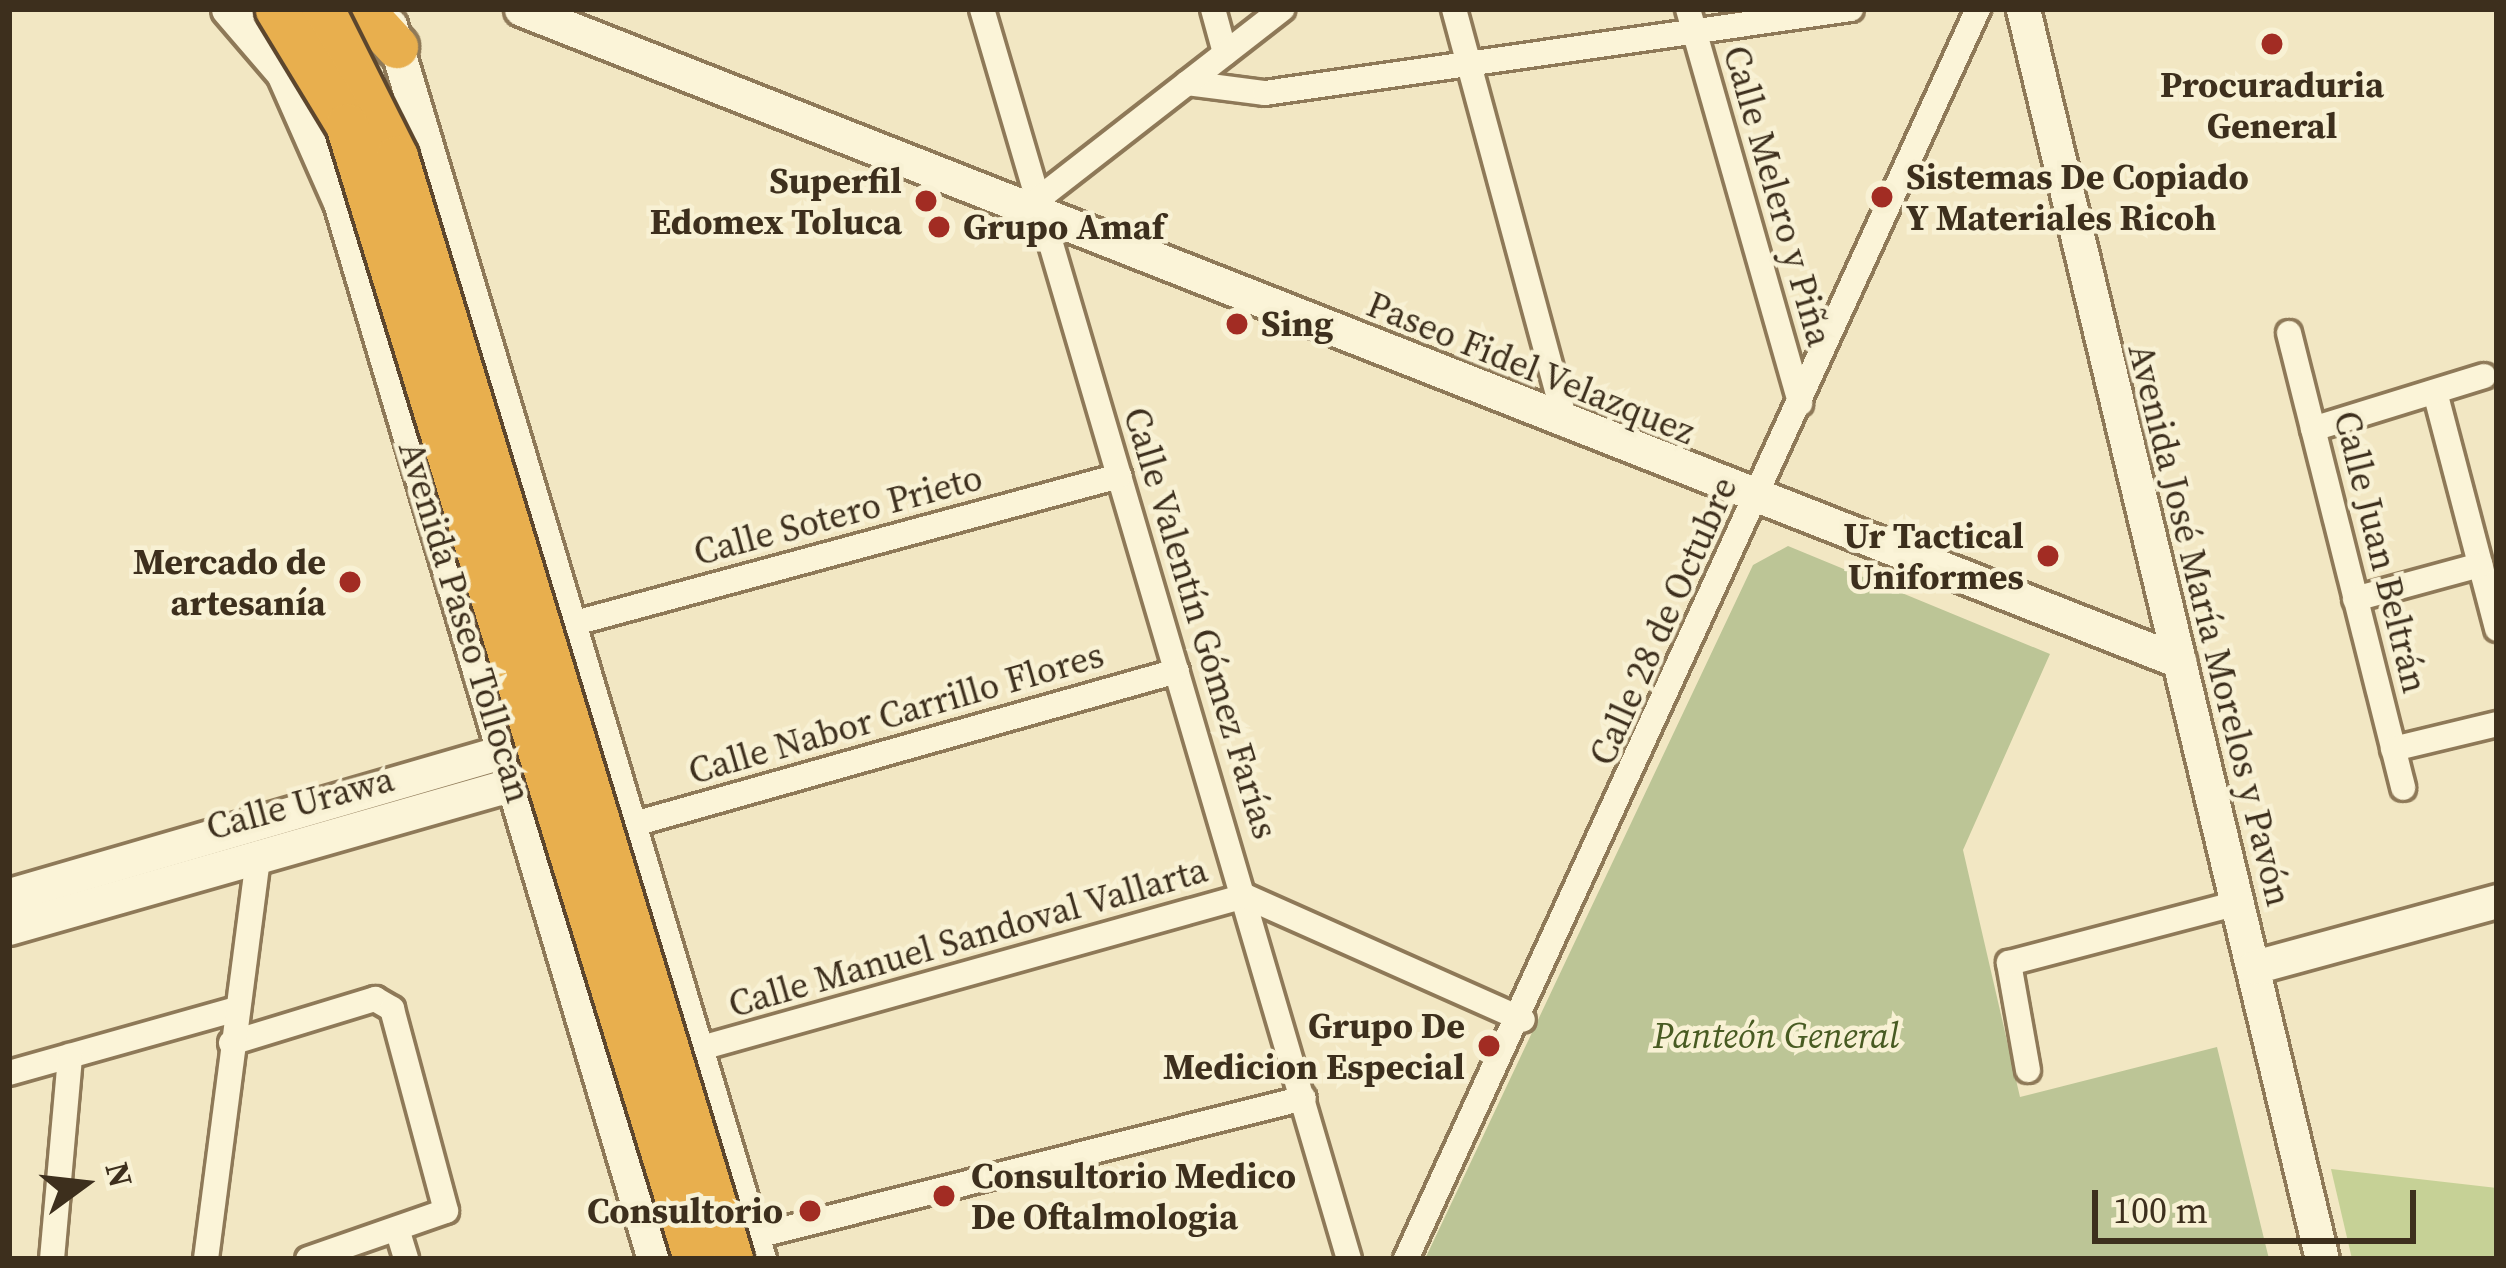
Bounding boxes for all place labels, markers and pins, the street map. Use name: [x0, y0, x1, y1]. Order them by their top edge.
marker: Procuraduria General: [2259, 31, 2285, 57]
place label: Procuraduria General: [2160, 62, 2384, 147]
place label: Sistemas De Copiado Y Materiales Ricoh: [1906, 154, 2249, 239]
place label: Superfil Edomex Toluca: [649, 158, 902, 243]
marker: Sistemas De Copiado Y Materiales Ricoh: [1869, 184, 1895, 210]
marker: Superfil Edomex Toluca: [913, 188, 939, 214]
place label: Grupo Amaf: [963, 205, 1165, 249]
marker: Grupo Amaf: [926, 214, 952, 240]
place label: Sing: [1261, 302, 1334, 346]
marker: Sing: [1224, 311, 1250, 337]
place label: Ur Tactical Uniformes: [1843, 513, 2024, 598]
place label: Mercado de artesanía: [133, 539, 326, 624]
marker: Ur Tactical Uniformes: [2035, 543, 2061, 569]
marker: Mercado de artesanía: [337, 569, 363, 595]
place label: Grupo De Medicion Especial: [1163, 1003, 1465, 1088]
marker: Grupo De Medicion Especial: [1476, 1033, 1502, 1059]
place label: Consultorio Medico De Oftalmologia: [971, 1153, 1296, 1238]
marker: Consultorio Medico De Oftalmologia: [928, 1180, 960, 1212]
place label: Consultorio: [587, 1189, 783, 1233]
marker: Consultorio: [794, 1195, 826, 1227]

